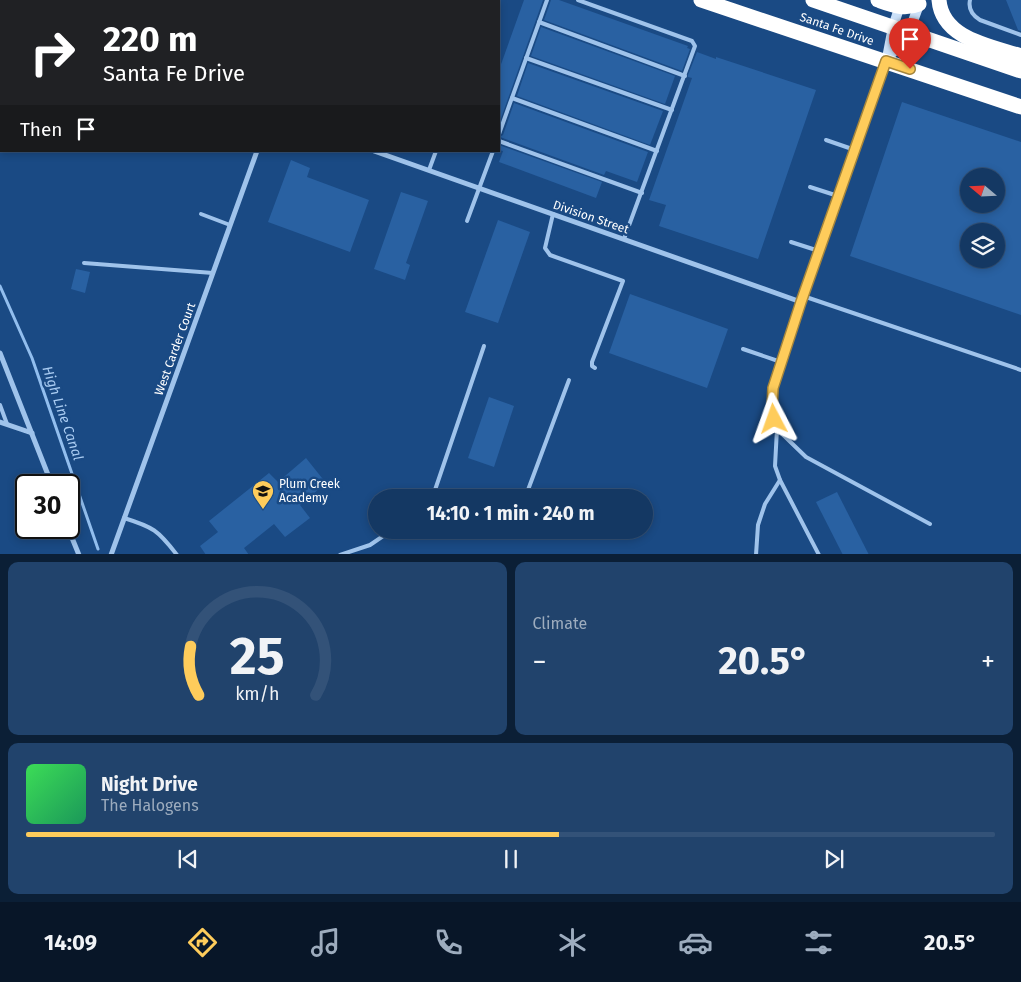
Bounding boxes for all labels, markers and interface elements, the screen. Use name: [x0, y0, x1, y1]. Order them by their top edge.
street label: Santa Fe Drive: [798, 10, 876, 48]
text: 220 m: [103, 18, 198, 60]
pin: [889, 18, 931, 69]
icon: right: [20, 20, 85, 85]
icon: arrive: [896, 25, 924, 53]
text: Santa Fe Drive: [103, 60, 245, 87]
icon: arrive: [72, 115, 100, 143]
text: Then: [20, 118, 62, 141]
north arrow: [960, 168, 1005, 212]
map controls: [960, 168, 1005, 268]
street label: Division Street: [551, 197, 631, 237]
button: layers: [960, 223, 1005, 268]
street label: West Carder Court: [152, 300, 199, 397]
water label: High Line Canal: [38, 364, 87, 463]
position arrow: [747, 392, 799, 444]
speed limit sign: 30: [15, 474, 80, 539]
place label: Plum Creek Academy: [279, 477, 341, 505]
school or university icon: Plum Creek Academy: [251, 479, 275, 510]
text: 14:10 · 1 min · 240 m: [427, 502, 594, 525]
text: Climate: [533, 614, 587, 633]
text: 25: [230, 625, 285, 688]
text: 20.5°: [718, 638, 809, 684]
text: −: [533, 645, 547, 678]
text: +: [981, 645, 995, 678]
text: km/h: [235, 683, 279, 705]
text: Night Drive: [101, 773, 198, 796]
text: The Halogens: [101, 796, 199, 815]
icon: previous: [174, 845, 202, 873]
icon: pause: [497, 845, 525, 873]
icon: next: [820, 845, 848, 873]
icon: directions: [185, 925, 220, 960]
icon: music: [308, 925, 343, 960]
icon: phone: [431, 925, 466, 960]
icon: climate: [555, 925, 590, 960]
icon: car: [678, 925, 713, 960]
icon: filters: [801, 925, 836, 960]
text: 14:09: [44, 929, 97, 956]
text: 20.5°: [924, 929, 977, 956]

